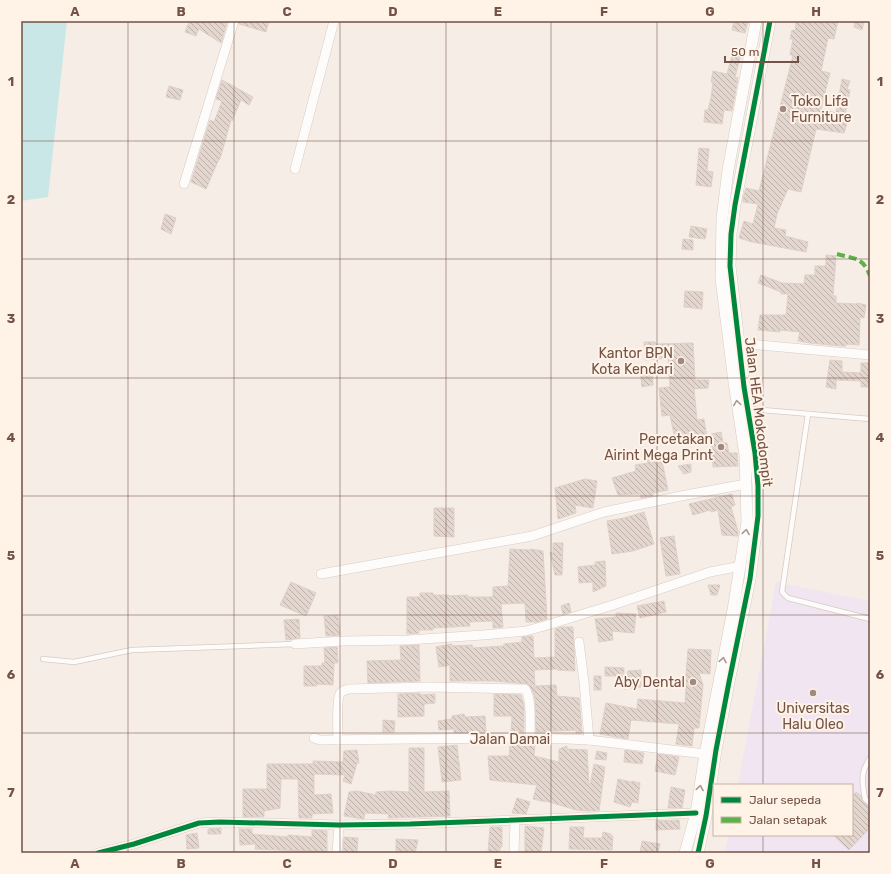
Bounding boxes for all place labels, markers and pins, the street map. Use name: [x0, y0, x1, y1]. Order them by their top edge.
place label: Toko Lifa Furniture: [791, 93, 852, 126]
marker: Toko Lifa Furniture: [778, 104, 788, 114]
place label: Kantor BPN Kota Kendari: [591, 345, 673, 378]
marker: Kantor BPN Kota Kendari: [676, 356, 686, 366]
place label: Percetakan Airint Mega Print: [604, 431, 714, 464]
marker: Percetakan Airint Mega Print: [716, 442, 726, 452]
place label: Aby Dental: [614, 674, 685, 691]
marker: Aby Dental: [688, 677, 698, 687]
marker: Universitas Halu Oleo: [808, 688, 818, 698]
place label: Universitas Halu Oleo: [776, 700, 850, 733]

